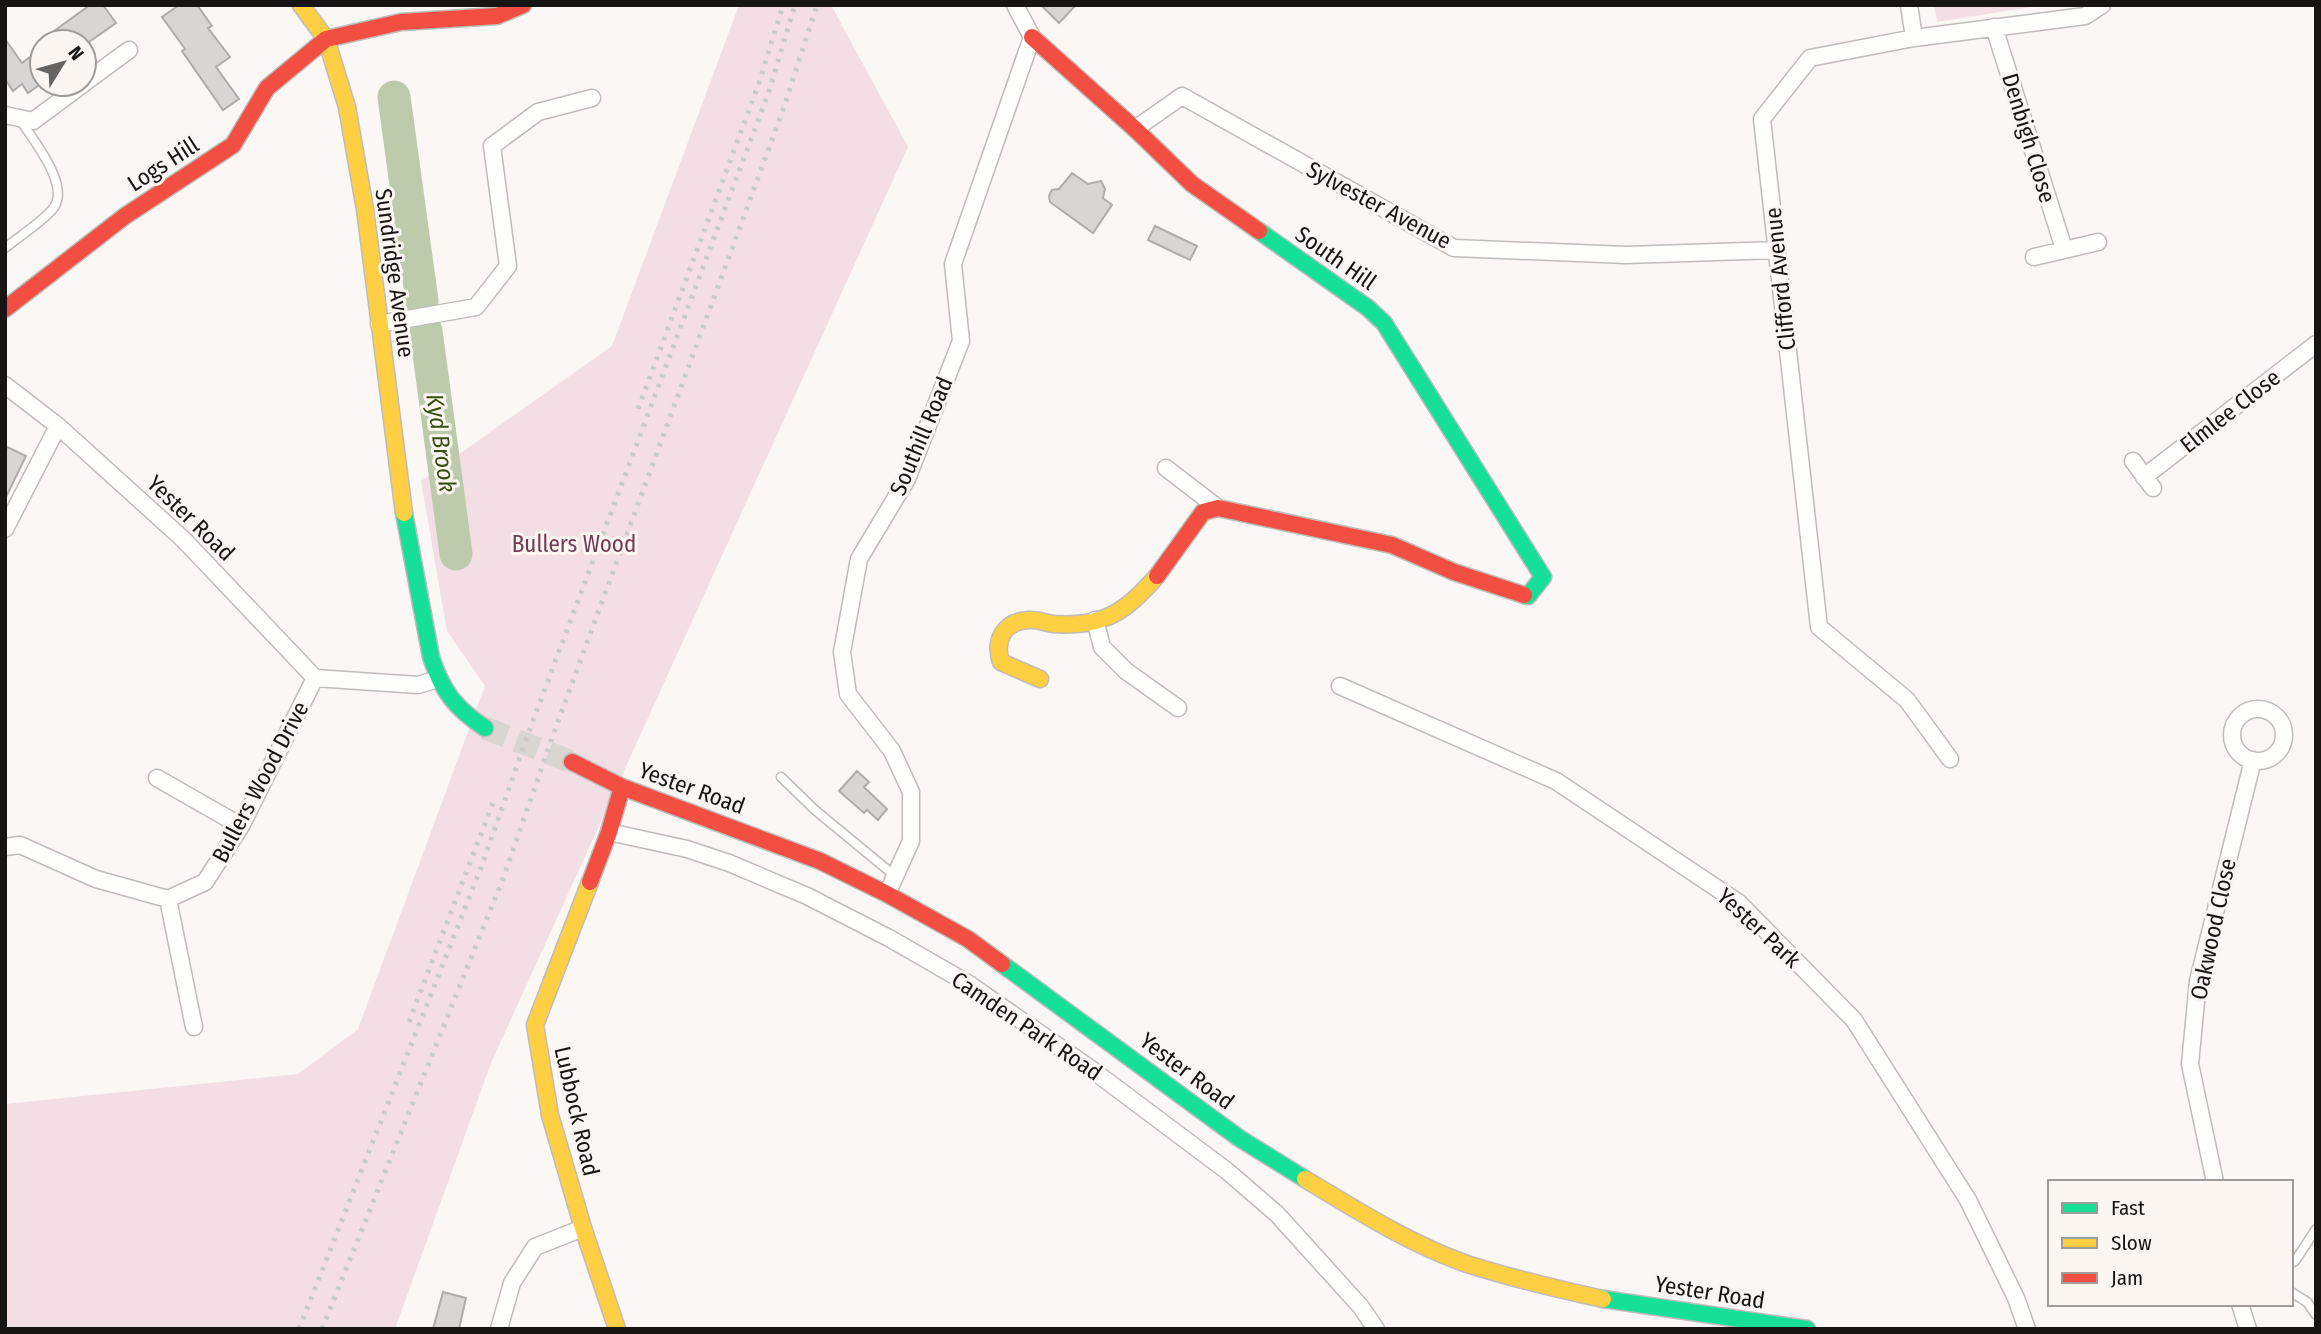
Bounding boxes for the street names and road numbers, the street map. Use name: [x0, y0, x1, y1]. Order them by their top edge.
street label: Denbigh Close: [1996, 70, 2062, 206]
street label: Logs Hill: [122, 131, 204, 197]
street label: Sylvester Avenue: [1302, 155, 1456, 255]
street label: Sundridge Avenue: [369, 187, 421, 359]
street label: Clifford Avenue: [1759, 206, 1801, 352]
street label: South Hill: [1290, 220, 1382, 296]
street label: Elmlee Close: [2174, 363, 2286, 459]
street label: Southill Road: [883, 372, 959, 500]
street label: Yester Road: [141, 469, 241, 567]
street label: Bullers Wood Drive: [206, 697, 314, 867]
street label: Yester Road: [635, 756, 749, 820]
street label: Oakwood Close: [2184, 856, 2242, 1002]
street label: Yester Park: [1711, 882, 1807, 974]
street label: Camden Park Road: [946, 965, 1108, 1087]
street label: Yester Road: [1134, 1026, 1240, 1116]
street label: Lubbock Road: [549, 1043, 605, 1179]
street label: Yester Road: [1653, 1269, 1767, 1315]

